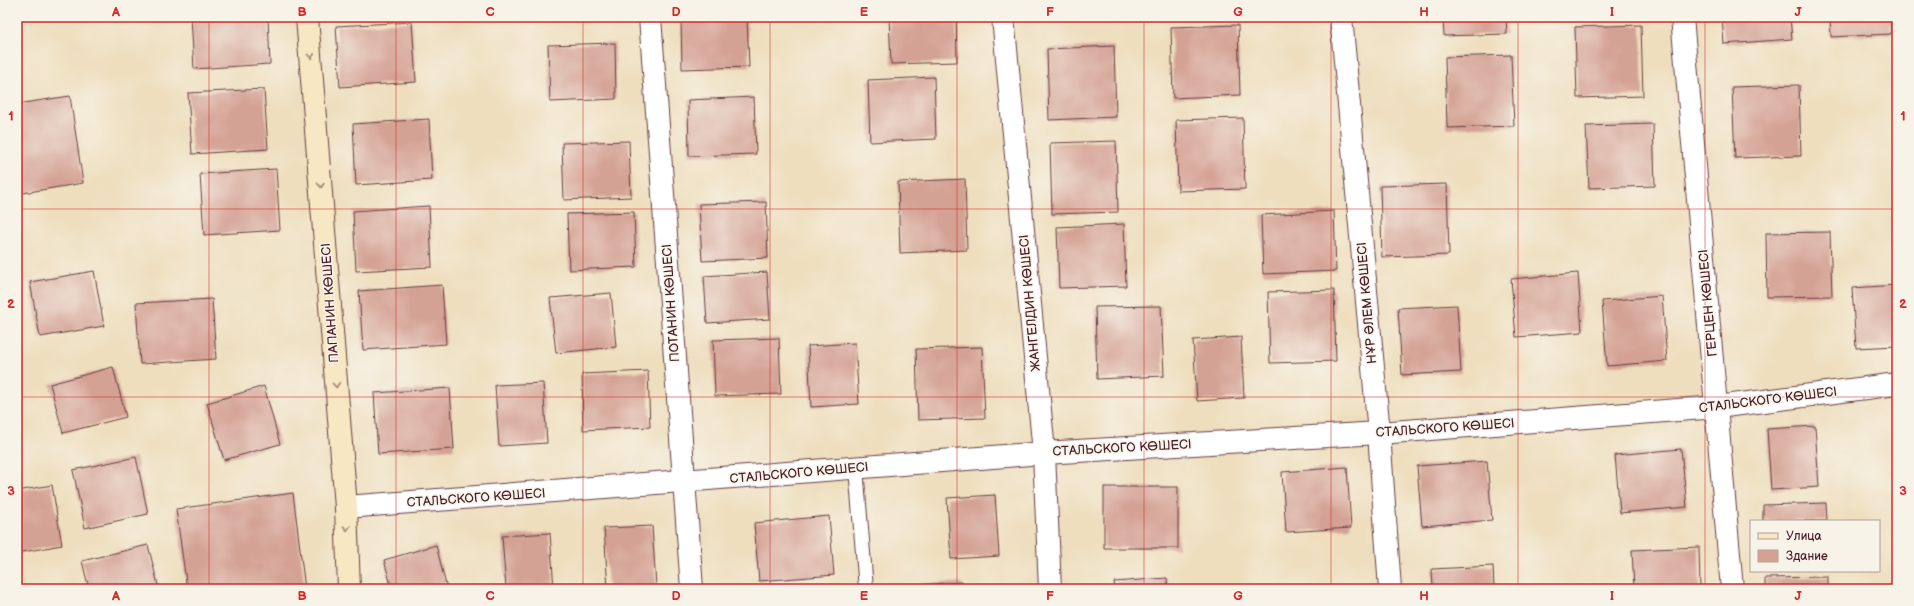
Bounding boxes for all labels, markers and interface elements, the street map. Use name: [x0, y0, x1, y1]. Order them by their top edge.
text: A: [111, 4, 120, 20]
text: B: [297, 4, 307, 20]
text: C: [485, 4, 495, 20]
text: D: [671, 4, 681, 20]
text: E: [860, 4, 869, 20]
text: F: [1046, 4, 1054, 20]
text: G: [1233, 4, 1243, 20]
text: H: [1419, 4, 1429, 20]
text: I: [1610, 4, 1614, 20]
text: J: [1794, 4, 1802, 20]
one-way arrow: [306, 53, 315, 59]
text: 1: [8, 108, 14, 124]
text: 1: [1900, 108, 1906, 124]
one-way arrow: [316, 182, 325, 189]
street label: ЖАНГЕЛДИН КӨШЕСІ: [1016, 234, 1044, 372]
street label: НҰР ӘЛЕМ КӨШЕСІ: [1354, 242, 1380, 364]
street label: ПАПАНИН КӨШЕСІ: [318, 243, 342, 363]
street label: ПОТАНИН КӨШЕСІ: [659, 243, 683, 363]
street label: ГЕРЦЕН КӨШЕСІ: [1695, 249, 1721, 357]
text: 2: [7, 296, 15, 312]
text: 2: [1899, 296, 1907, 312]
one-way arrow: [332, 382, 341, 388]
street label: СТАЛЬСКОГО КӨШЕСІ: [1698, 384, 1838, 416]
street label: СТАЛЬСКОГО КӨШЕСІ: [1375, 415, 1515, 441]
street label: СТАЛЬСКОГО КӨШЕСІ: [1052, 436, 1192, 460]
street label: СТАЛЬСКОГО КӨШЕСІ: [729, 459, 869, 487]
text: 3: [7, 483, 15, 499]
text: 3: [1899, 483, 1907, 499]
street label: СТАЛЬСКОГО КӨШЕСІ: [406, 485, 546, 511]
legend: [1750, 520, 1880, 572]
one-way arrow: [342, 525, 351, 531]
text: Улица: [1786, 529, 1822, 544]
text: Здание: [1786, 549, 1828, 564]
text: A: [111, 588, 120, 604]
text: B: [297, 588, 307, 604]
text: C: [485, 588, 495, 604]
text: D: [671, 588, 681, 604]
text: E: [860, 588, 869, 604]
text: F: [1046, 588, 1054, 604]
text: G: [1233, 588, 1243, 604]
text: H: [1419, 588, 1429, 604]
text: I: [1610, 588, 1614, 604]
text: J: [1794, 588, 1802, 604]

